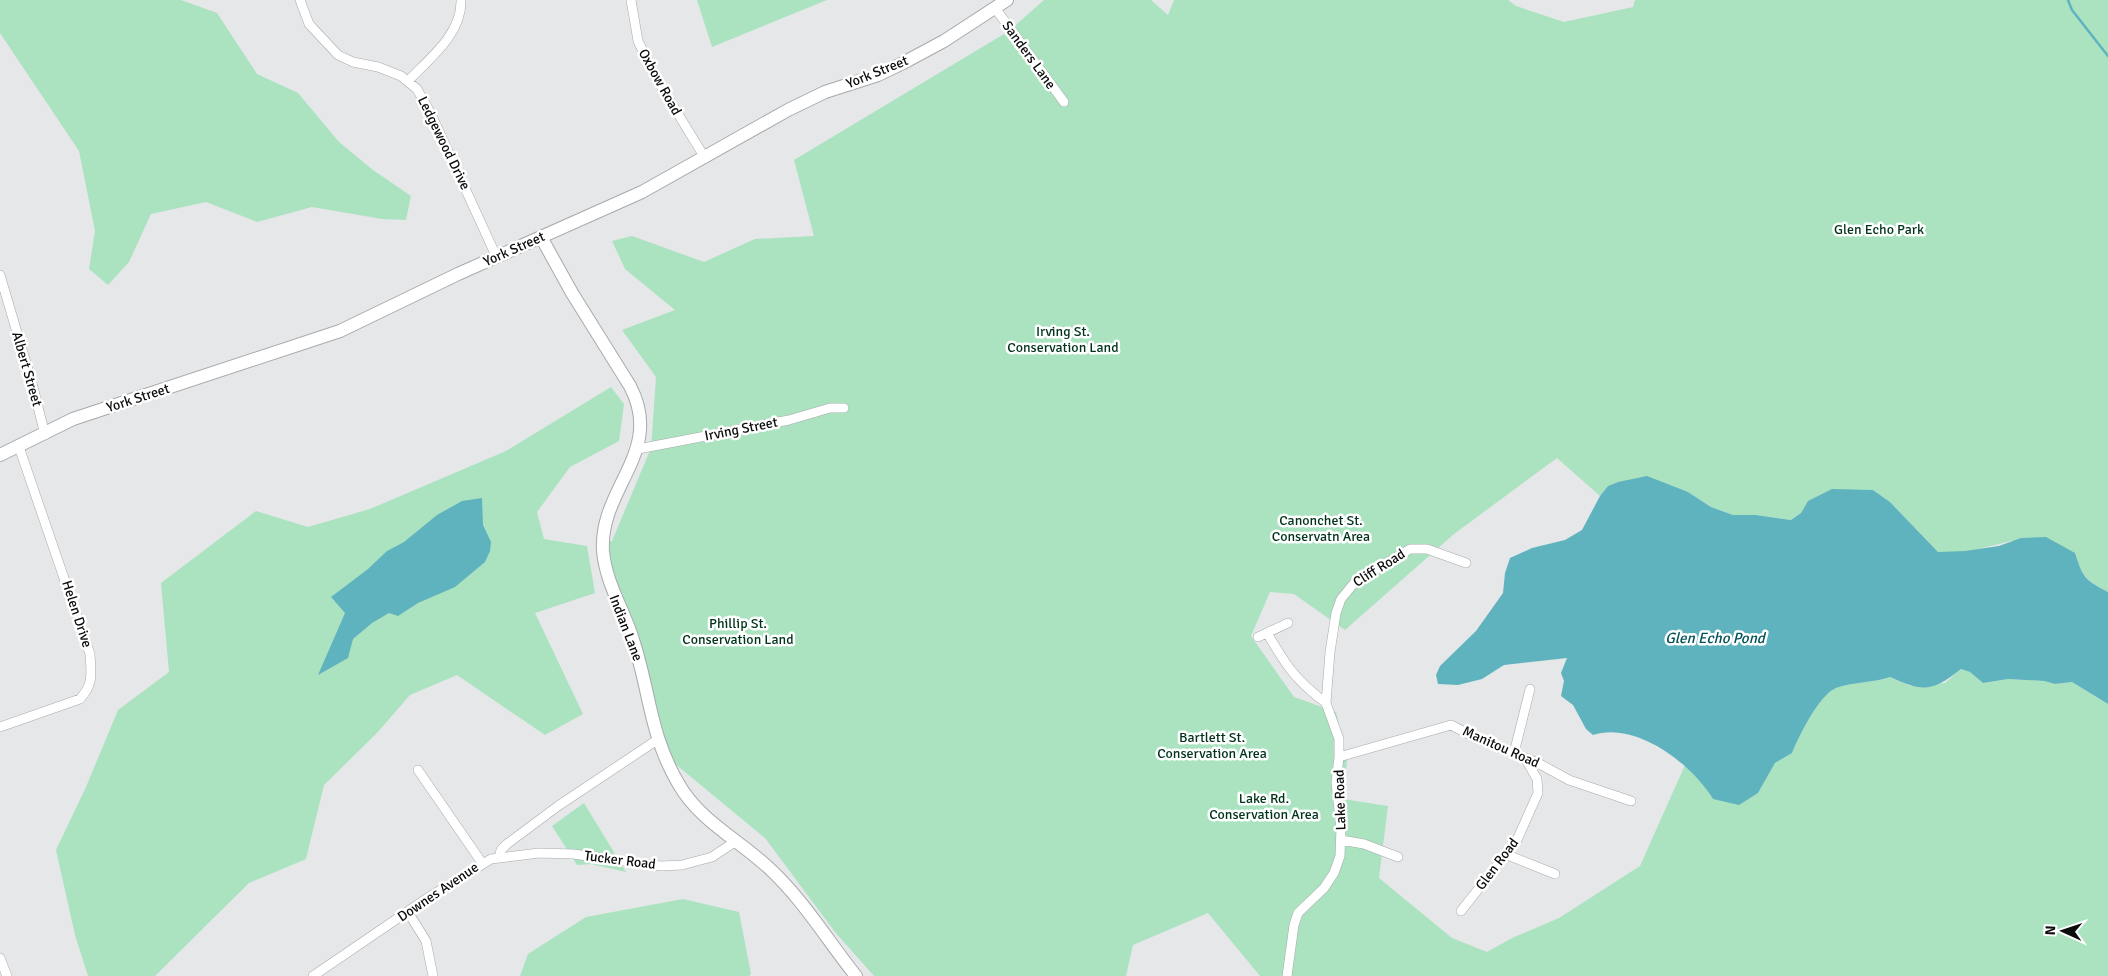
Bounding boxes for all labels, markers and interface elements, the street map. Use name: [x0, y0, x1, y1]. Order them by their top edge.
street label: Sanders Lane: [999, 18, 1059, 92]
street label: Oxbow Road: [635, 46, 685, 118]
street label: York Street: [844, 52, 911, 92]
street label: Ledgewood Drive: [414, 93, 474, 193]
park label: Glen Echo Park: [1834, 221, 1924, 238]
street label: York Street: [481, 228, 547, 270]
park label: Irving St. Conservation Land: [1007, 323, 1119, 356]
street label: Albert Street: [8, 330, 46, 408]
street label: York Street: [104, 380, 172, 416]
street label: Irving Street: [703, 414, 779, 444]
park label: Canonchet St. Conservatn Area: [1272, 512, 1370, 545]
street label: Cliff Road: [1350, 545, 1408, 591]
street label: Helen Drive: [58, 578, 96, 650]
street label: Indian Lane: [606, 592, 646, 664]
park label: Phillip St. Conservation Land: [682, 615, 794, 648]
water label: Glen Echo Pond: [1665, 629, 1767, 647]
street label: Manitou Road: [1460, 722, 1542, 772]
park label: Bartlett St. Conservation Area: [1157, 729, 1267, 762]
street label: Lake Road: [1330, 769, 1350, 831]
park label: Lake Rd. Conservation Area: [1209, 790, 1319, 823]
street label: Glen Road: [1472, 835, 1522, 893]
street label: Tucker Road: [583, 847, 657, 873]
street label: Downes Avenue: [394, 859, 482, 925]
north arrow: [2038, 906, 2088, 956]
text: N: [2042, 925, 2059, 936]

